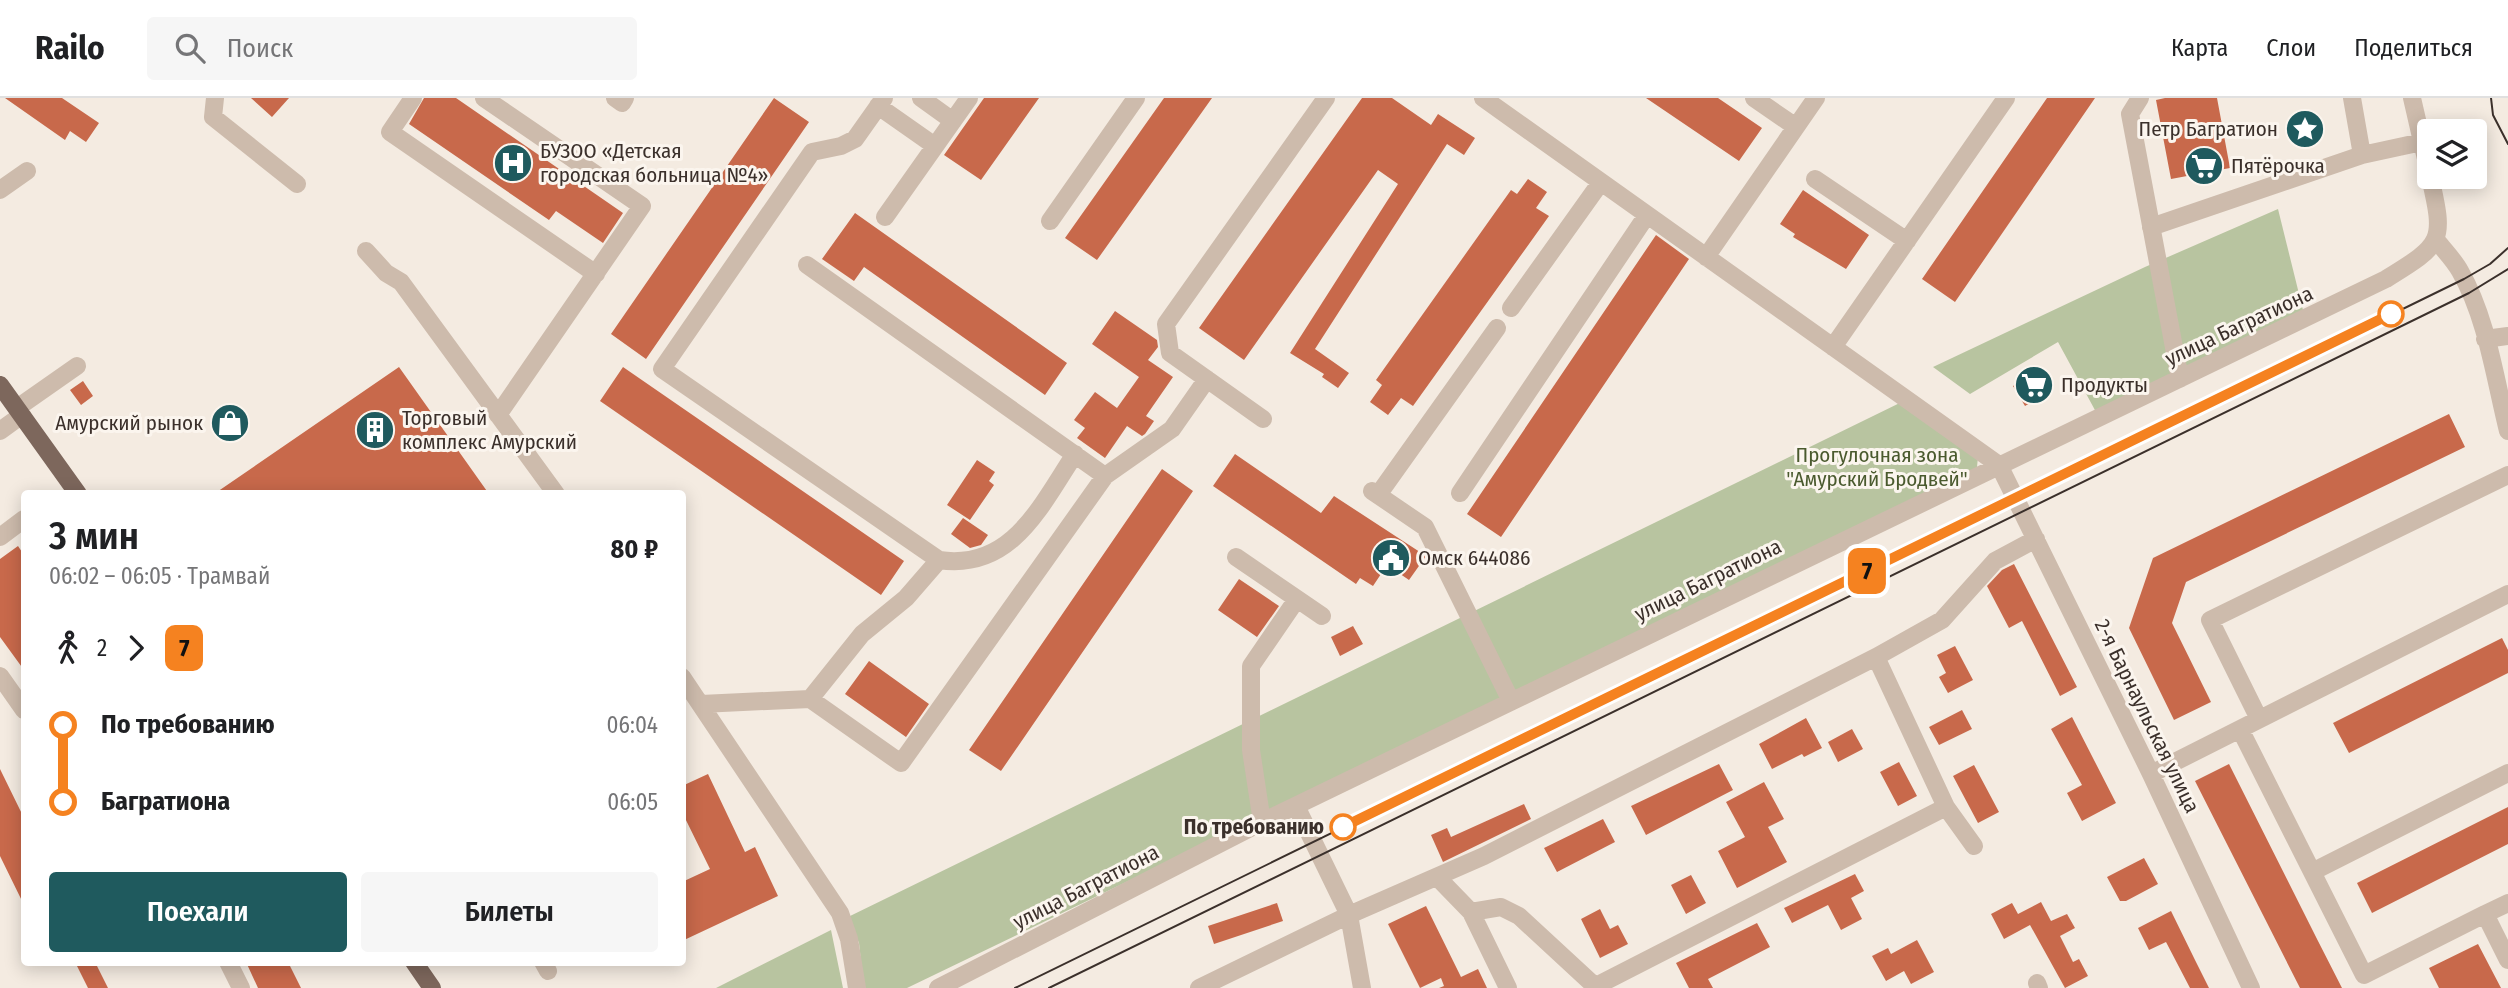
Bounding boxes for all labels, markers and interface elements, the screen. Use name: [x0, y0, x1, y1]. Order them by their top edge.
search box: [147, 17, 637, 80]
text: Railo: [35, 28, 105, 68]
icon: search: [171, 29, 209, 67]
text: Поиск: [227, 33, 293, 64]
text: Карта: [2171, 34, 2228, 62]
text: Слои: [2266, 34, 2316, 62]
text: Поделиться: [2354, 34, 2473, 62]
place icon: Петр Багратион: [2284, 108, 2326, 150]
place label: Петр Багратион: [2138, 116, 2278, 142]
map controls: [2417, 119, 2487, 189]
button: layers: [2417, 119, 2487, 189]
place label: БУЗОО «Детская городская больница №4»: [540, 138, 769, 188]
hospital icon: БУЗОО «Детская городская больница №4»: [492, 142, 534, 184]
supermarket icon: Пятёрочка: [2183, 145, 2225, 187]
place label: Пятёрочка: [2231, 153, 2325, 179]
street label: улица Багратиона: [2161, 280, 2317, 372]
unlabelled marker: [2378, 301, 2404, 327]
supermarket icon: Продукты: [2013, 364, 2055, 406]
place label: Продукты: [2061, 372, 2148, 398]
shop icon: Амурский рынок: [209, 402, 251, 444]
place label: Торговый комплекс Амурский: [402, 405, 577, 455]
building icon: Торговый комплекс Амурский: [354, 409, 396, 451]
place label: Амурский рынок: [55, 410, 203, 436]
park label: Прогулочная зона "Амурский Бродвей": [1786, 442, 1968, 492]
text: 3 мин: [49, 513, 139, 559]
street label: улица Багратиона: [1630, 533, 1786, 627]
text: 80 ₽: [611, 534, 658, 565]
public building icon: Омск 644086: [1370, 537, 1412, 579]
place label: Омск 644086: [1418, 545, 1530, 571]
line badge: 7: [1844, 548, 1890, 594]
text: 7: [1862, 557, 1872, 585]
text: 06:02 – 06:05 · Трамвай: [49, 562, 270, 590]
street label: 2-я Барнаульская улица: [2089, 615, 2205, 817]
icon: walk: [49, 629, 87, 667]
icon: forward: [117, 629, 155, 667]
text: 2: [97, 634, 107, 662]
text: 7: [179, 634, 189, 662]
text: По требованию: [101, 709, 275, 740]
text: 06:04: [607, 711, 658, 739]
text: Багратиона: [101, 786, 230, 817]
text: 06:05: [607, 788, 658, 816]
place label: По требованию: [1184, 814, 1324, 840]
marker: По требованию: [1330, 814, 1356, 840]
street label: улица Багратиона: [1009, 839, 1163, 935]
button: Поехали: [49, 872, 347, 952]
button: Билеты: [361, 872, 658, 952]

